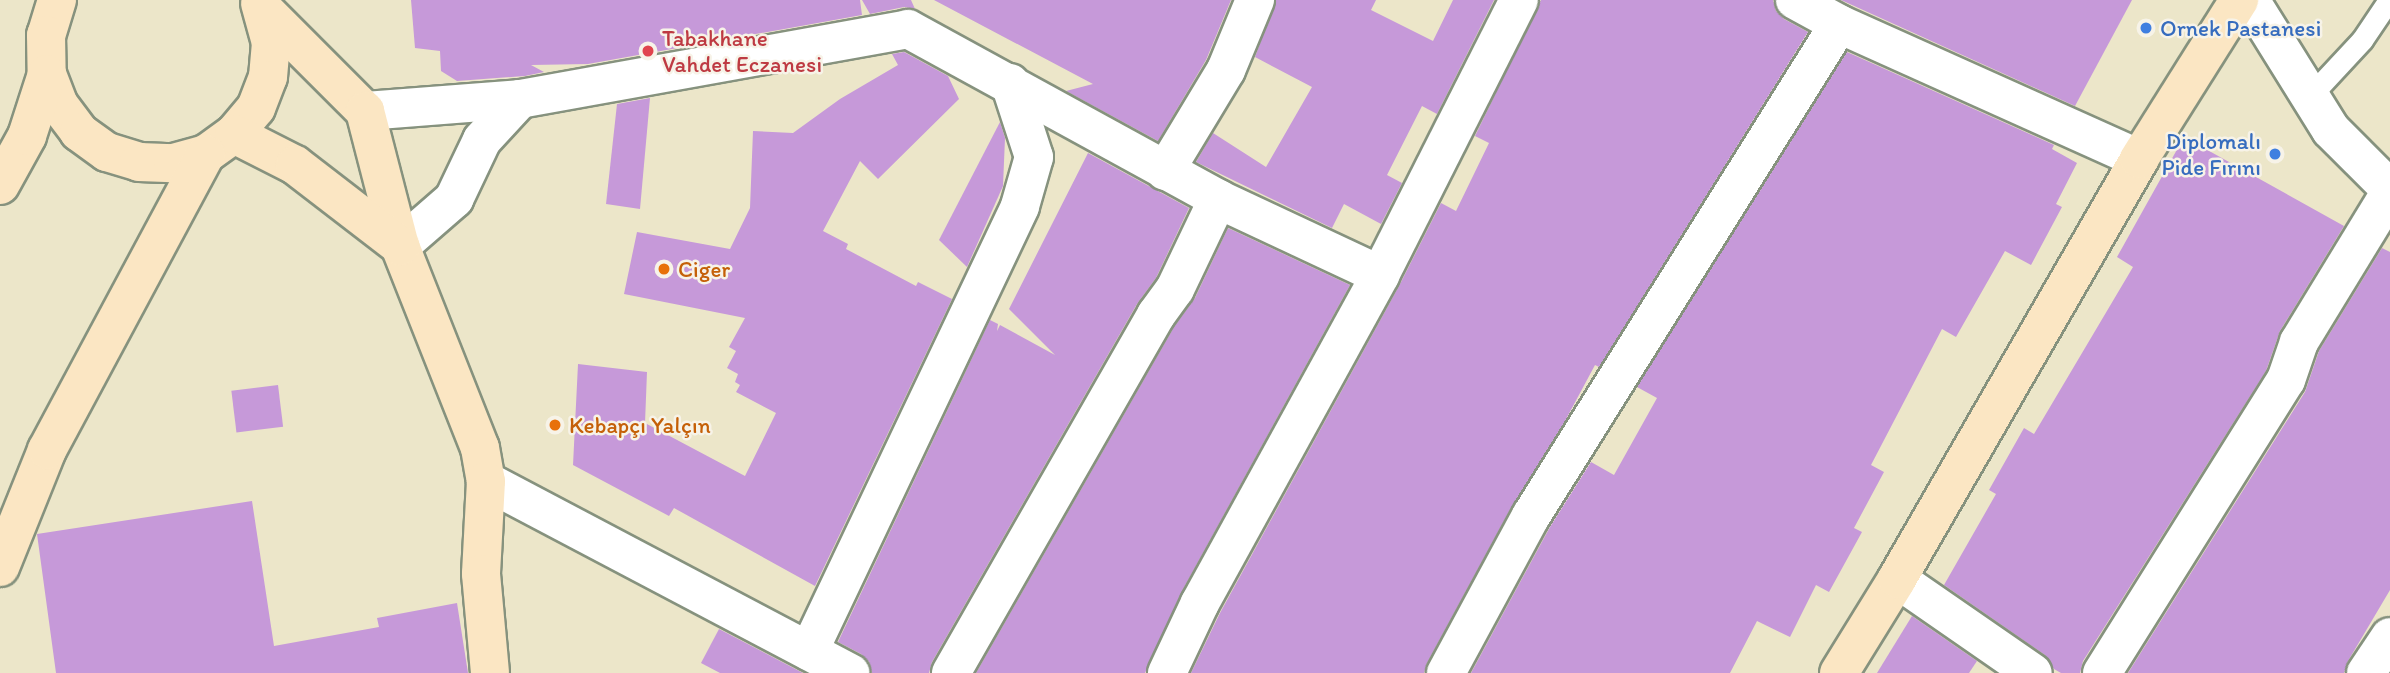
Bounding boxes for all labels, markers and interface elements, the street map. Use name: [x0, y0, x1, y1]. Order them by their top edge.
place label: Ornek Pastanesi: [2160, 14, 2321, 42]
marker: Ornek Pastanesi: [2138, 20, 2154, 36]
place label: Tabakhane Vahdet Eczanesi: [662, 24, 822, 78]
marker: Tabakhane Vahdet Eczanesi: [640, 43, 656, 59]
place label: Diplomalı Pide Fırını: [2162, 127, 2261, 181]
marker: Diplomalı Pide Fırını: [2267, 146, 2283, 162]
place label: Ciger: [678, 255, 730, 283]
marker: Ciger: [656, 261, 672, 277]
place label: Kebapçı Yalçın: [569, 411, 711, 439]
marker: Kebapçı Yalçın: [547, 417, 563, 433]

